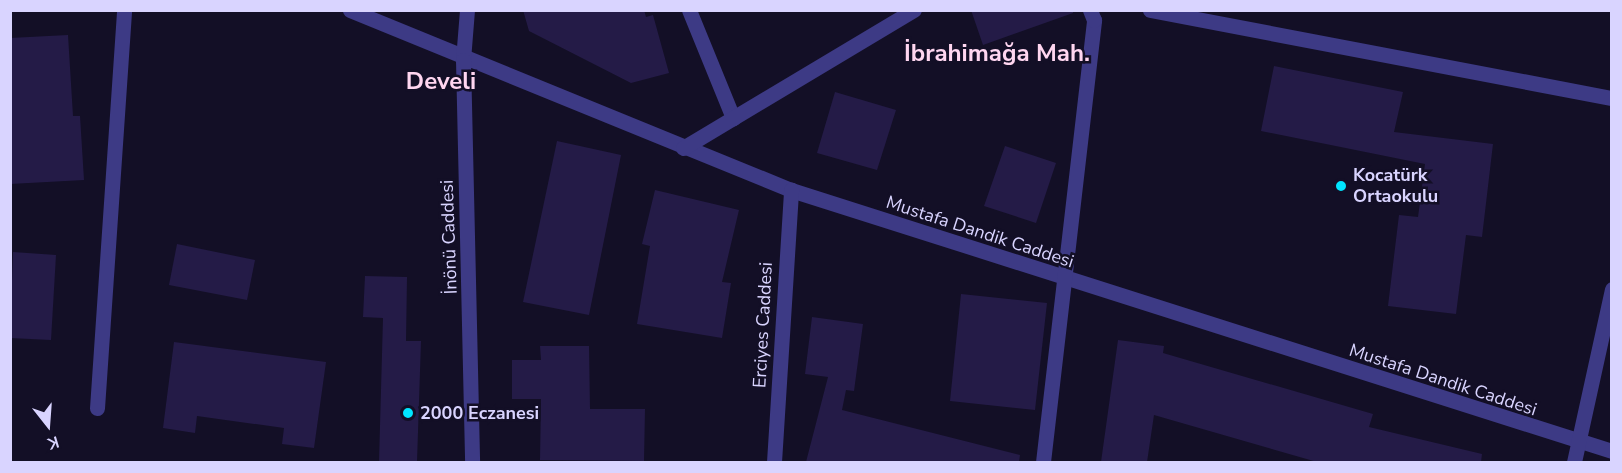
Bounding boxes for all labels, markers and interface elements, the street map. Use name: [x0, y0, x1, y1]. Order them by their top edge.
district label: İbrahimağa Mah.: [904, 40, 1090, 68]
district label: Develi: [406, 68, 476, 96]
place label: Kocatürk Ortaokulu: [1353, 165, 1438, 207]
street label: İnönü Caddesi: [436, 179, 462, 295]
marker: Kocatürk Ortaokulu: [1334, 179, 1348, 193]
street label: Mustafa Dandik Caddesi: [883, 191, 1077, 273]
street label: Erciyes Caddesi: [749, 261, 777, 389]
street label: Mustafa Dandik Caddesi: [1346, 339, 1540, 421]
north arrow: [18, 395, 78, 455]
place label: 2000 Eczanesi: [420, 402, 539, 424]
marker: 2000 Eczanesi: [401, 406, 415, 420]
text: K: [45, 430, 62, 454]

